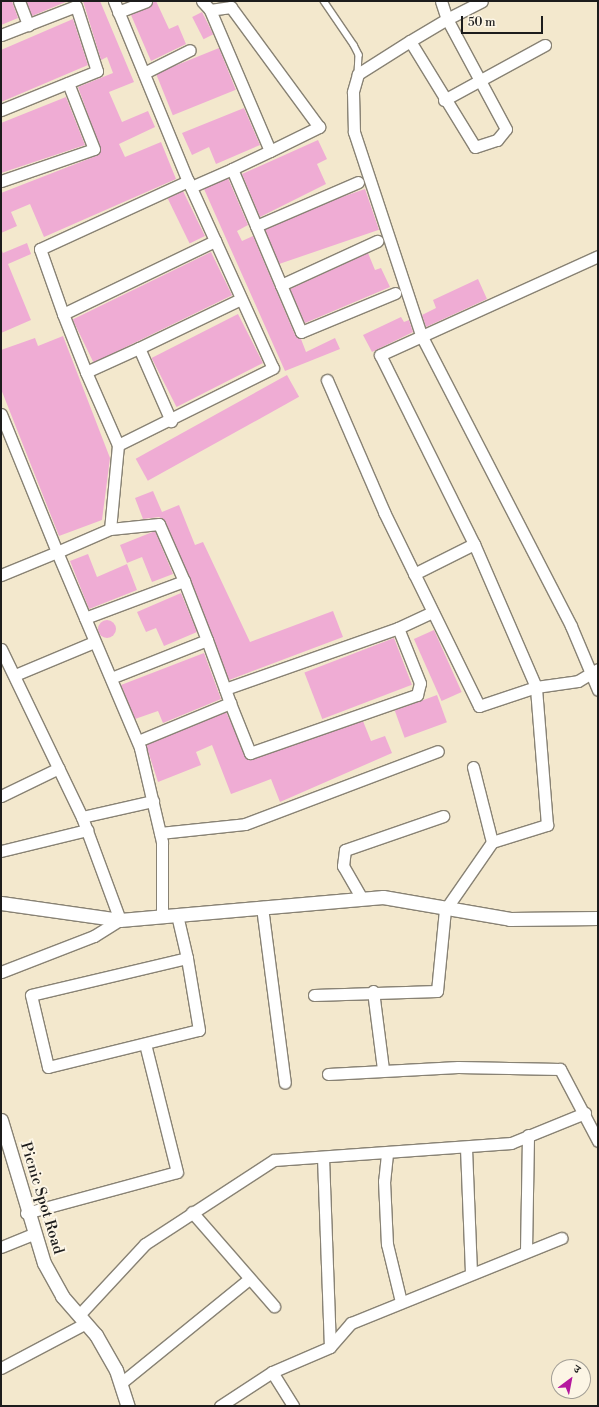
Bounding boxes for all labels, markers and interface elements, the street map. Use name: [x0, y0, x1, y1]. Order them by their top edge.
scale bar: [463, 8, 545, 34]
text: 50 m: [468, 15, 496, 30]
street label: Picnic Spot Road: [16, 1140, 68, 1256]
north arrow: [551, 1359, 591, 1399]
text: उ: [571, 1362, 583, 1377]

